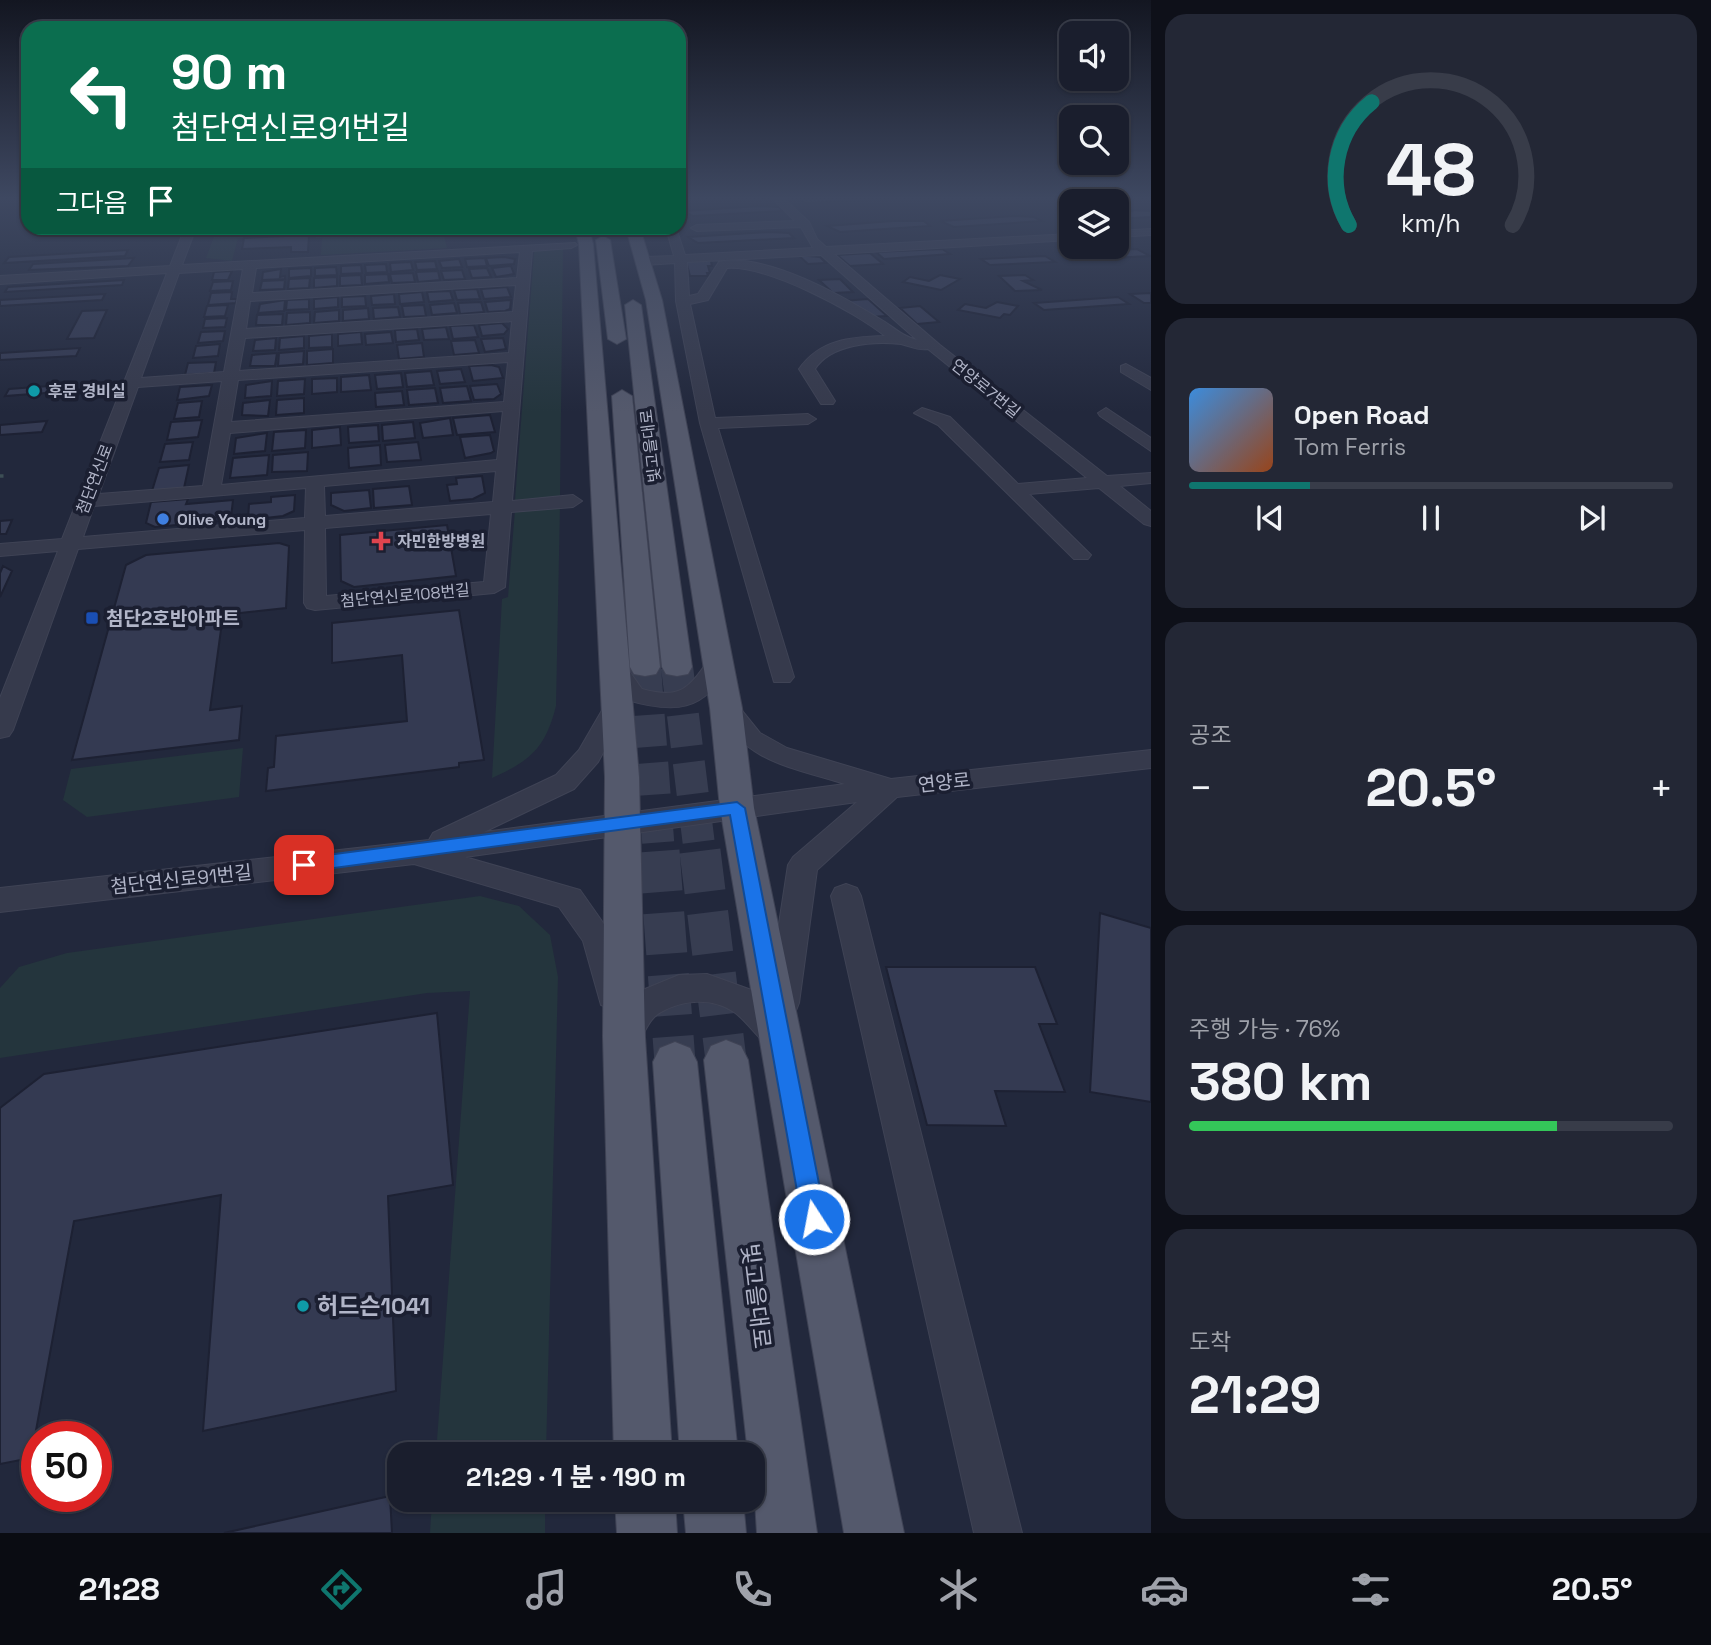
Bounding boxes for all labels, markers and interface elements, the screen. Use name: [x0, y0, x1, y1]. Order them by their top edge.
map controls: [1059, 21, 1129, 259]
button: sound: [1059, 21, 1129, 91]
text: 90 m: [171, 41, 287, 103]
icon: left: [56, 49, 147, 140]
button: search: [1059, 105, 1129, 175]
text: 첨단연신로91번길: [171, 108, 410, 148]
text: 48: [1386, 123, 1476, 216]
icon: arrive: [142, 182, 180, 220]
text: 그다음: [56, 186, 128, 220]
button: layers: [1059, 189, 1129, 259]
text: km/h: [1401, 207, 1461, 239]
street label: 연양로7번길: [947, 354, 1024, 423]
place label: 후문 경비실: [48, 381, 126, 402]
marker: 후문 경비실: [26, 383, 42, 399]
text: Open Road: [1294, 398, 1430, 432]
street label: 빛고을대로: [636, 408, 665, 484]
text: Tom Ferris: [1294, 432, 1406, 462]
street label: 첨단연신로: [71, 441, 118, 517]
icon: previous: [1251, 499, 1289, 537]
icon: pause: [1412, 499, 1450, 537]
icon: next: [1573, 499, 1611, 537]
place label: Olive Young: [177, 509, 266, 530]
marker: Olive Young: [155, 511, 171, 527]
marker: 자민한방병원: [371, 531, 391, 551]
place label: 자민한방병원: [397, 531, 485, 552]
street label: 첨단연신로108번길: [339, 579, 471, 612]
place label: 첨단2호반아파트: [106, 606, 240, 631]
marker: 첨단2호반아파트: [84, 610, 100, 626]
text: 공조: [1189, 720, 1231, 750]
text: 20.5°: [1365, 755, 1497, 821]
text: −: [1189, 764, 1213, 812]
text: +: [1649, 764, 1673, 812]
street label: 연양로: [917, 767, 971, 798]
pin: [274, 835, 334, 895]
icon: arrive: [285, 846, 323, 884]
street label: 첨단연신로91번길: [109, 860, 253, 899]
text: 주행 가능 · 76%: [1189, 1014, 1340, 1044]
text: 380 km: [1189, 1049, 1372, 1115]
position arrow: [777, 1182, 851, 1256]
street label: 빛고을대로: [735, 1242, 777, 1350]
place label: 허드슨1041: [317, 1291, 430, 1321]
marker: 허드슨1041: [295, 1298, 311, 1314]
text: 도착: [1189, 1327, 1231, 1357]
text: 21:29: [1189, 1362, 1322, 1428]
speed limit sign: 50: [21, 1421, 112, 1512]
text: 21:29 · 1 분 · 190 m: [466, 1460, 686, 1494]
icon: directions: [317, 1565, 366, 1614]
icon: music: [522, 1565, 571, 1614]
icon: phone: [728, 1565, 777, 1614]
icon: climate: [934, 1565, 983, 1614]
icon: car: [1140, 1565, 1189, 1614]
icon: filters: [1346, 1565, 1395, 1614]
text: 21:28: [78, 1569, 160, 1609]
text: 20.5°: [1552, 1569, 1633, 1609]

